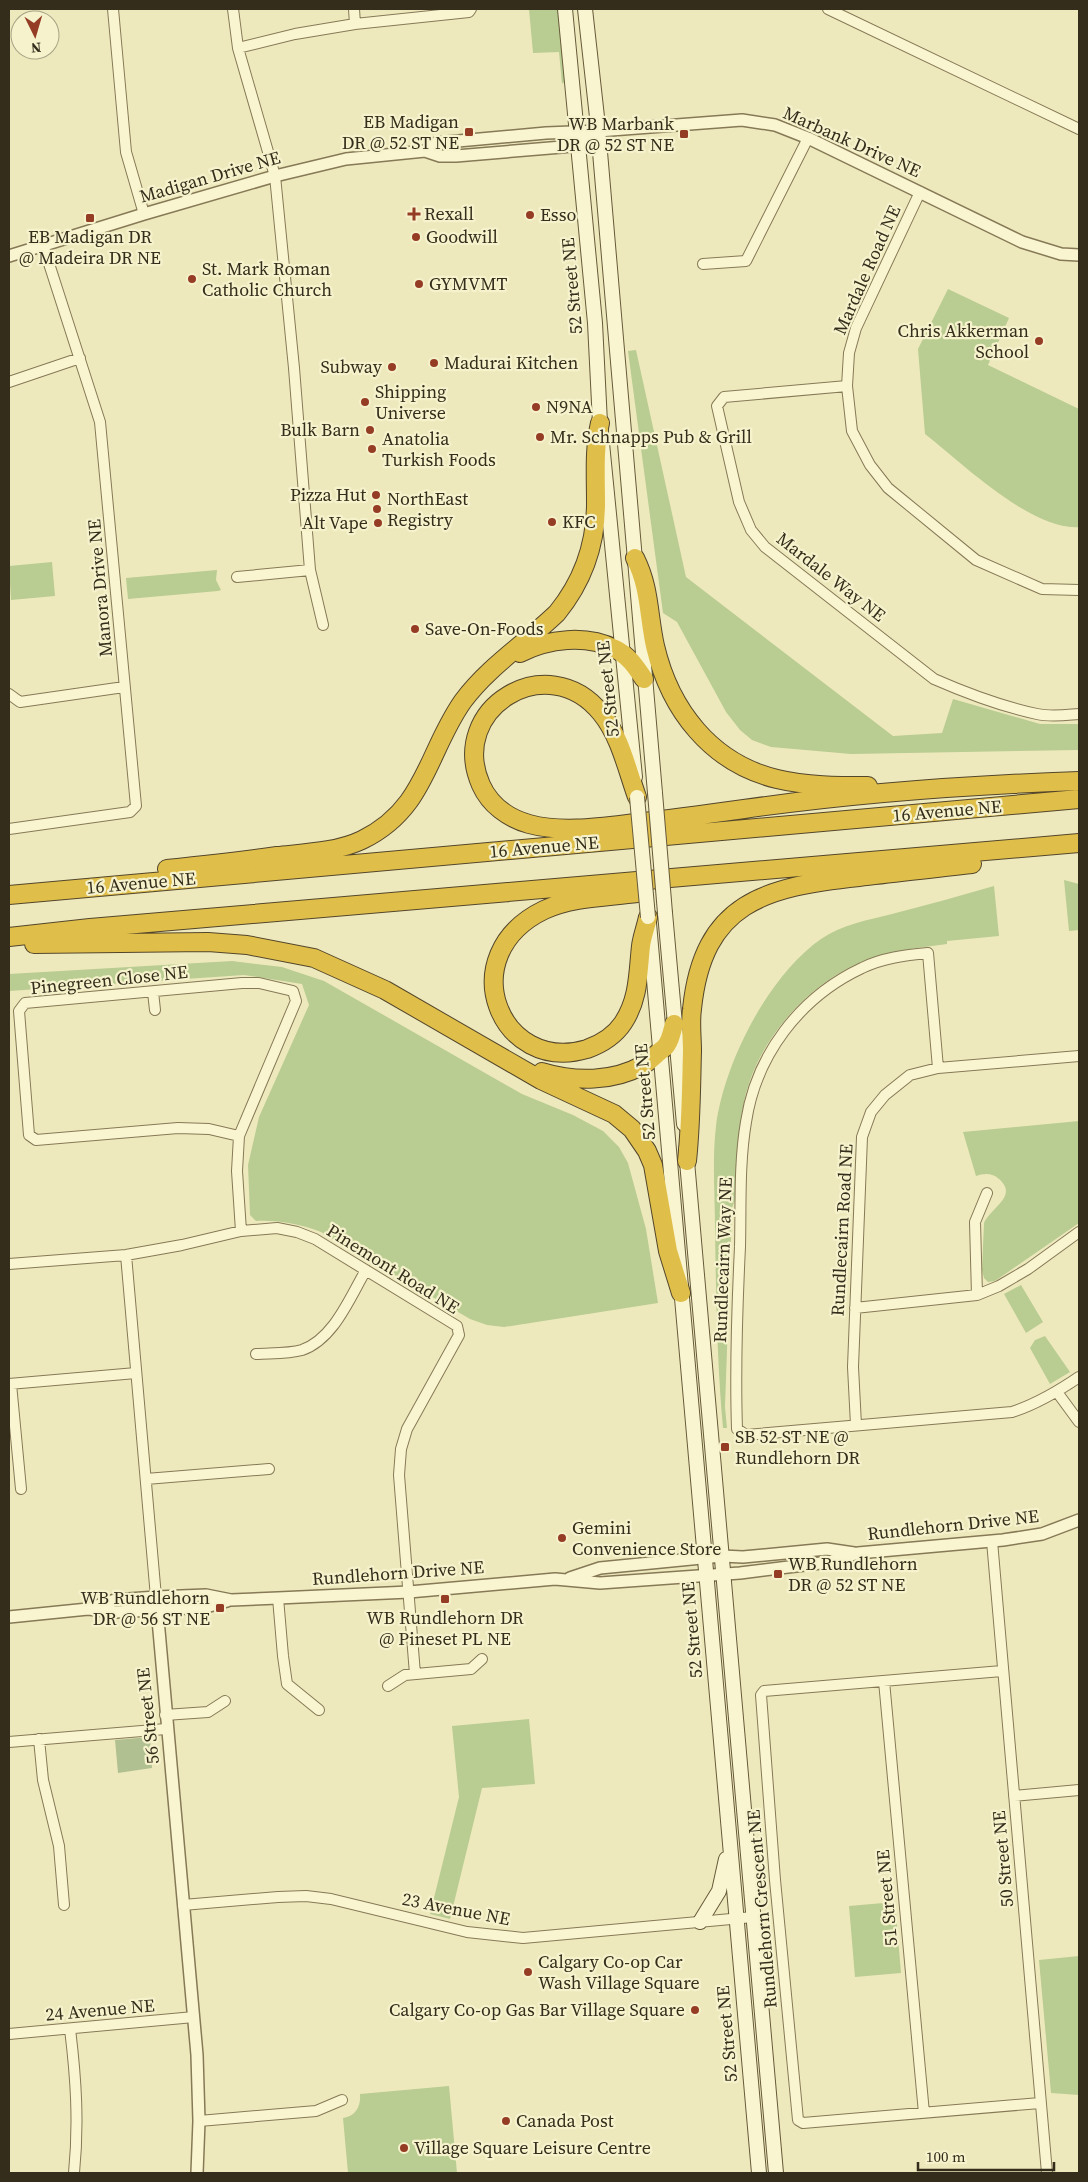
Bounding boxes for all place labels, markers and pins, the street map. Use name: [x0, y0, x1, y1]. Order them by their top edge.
place label: EB Madigan DR @ 52 ST NE: [342, 109, 459, 155]
place label: WB Marbank DR @ 52 ST NE: [557, 111, 674, 157]
marker: EB Madigan DR @ 52 ST NE: [463, 126, 475, 138]
marker: WB Marbank DR @ 52 ST NE: [678, 128, 690, 140]
place label: Rexall: [424, 201, 474, 226]
place label: Esso: [540, 202, 576, 227]
marker: Rexall: [408, 208, 420, 220]
marker: Esso: [524, 209, 536, 221]
marker: EB Madigan DR @ Madeira DR NE: [84, 212, 96, 224]
place label: EB Madigan DR @ Madeira DR NE: [19, 224, 161, 270]
place label: Goodwill: [426, 224, 498, 249]
marker: Goodwill: [410, 231, 422, 243]
place label: St. Mark Roman Catholic Church: [202, 256, 332, 302]
place label: GYMVMT: [429, 271, 507, 296]
marker: St. Mark Roman Catholic Church: [186, 273, 198, 285]
marker: GYMVMT: [413, 278, 425, 290]
place label: Chris Akkerman School: [898, 318, 1029, 364]
marker: Chris Akkerman School: [1033, 335, 1045, 347]
place label: Madurai Kitchen: [444, 350, 578, 375]
place label: Subway: [320, 354, 383, 379]
marker: Madurai Kitchen: [428, 357, 440, 369]
marker: Subway: [386, 361, 398, 373]
place label: Shipping Universe: [375, 379, 446, 425]
place label: N9NA: [546, 394, 593, 419]
marker: Shipping Universe: [359, 396, 371, 408]
marker: N9NA: [530, 401, 542, 413]
place label: Bulk Barn: [280, 417, 360, 442]
marker: Bulk Barn: [364, 424, 376, 436]
place label: Mr. Schnapps Pub & Grill: [550, 424, 752, 449]
place label: Anatolia Turkish Foods: [382, 426, 496, 472]
marker: Mr. Schnapps Pub & Grill: [534, 431, 546, 443]
marker: Anatolia Turkish Foods: [366, 443, 378, 455]
place label: Pizza Hut: [290, 482, 366, 507]
place label: NorthEast Registry: [387, 486, 468, 532]
marker: Pizza Hut: [370, 489, 382, 501]
marker: NorthEast Registry: [371, 503, 383, 515]
place label: KFC: [562, 509, 596, 534]
place label: Alt Vape: [302, 510, 368, 535]
marker: KFC: [546, 516, 558, 528]
marker: Alt Vape: [372, 517, 384, 529]
place label: Save-On-Foods: [425, 616, 544, 641]
marker: Save-On-Foods: [409, 623, 421, 635]
place label: SB 52 ST NE @ Rundlehorn DR: [735, 1424, 860, 1470]
marker: SB 52 ST NE @ Rundlehorn DR: [719, 1441, 731, 1453]
place label: Gemini Convenience Store: [572, 1515, 721, 1561]
marker: Gemini Convenience Store: [556, 1532, 568, 1544]
place label: WB Rundlehorn DR @ 52 ST NE: [788, 1551, 918, 1597]
marker: WB Rundlehorn DR @ 52 ST NE: [772, 1568, 784, 1580]
place label: WB Rundlehorn DR @ 56 ST NE: [80, 1585, 210, 1631]
marker: WB Rundlehorn DR @ Pineset PL NE: [439, 1593, 451, 1605]
marker: WB Rundlehorn DR @ 56 ST NE: [214, 1602, 226, 1614]
place label: WB Rundlehorn DR @ Pineset PL NE: [366, 1605, 524, 1651]
place label: Calgary Co-op Car Wash Village Square: [538, 1949, 700, 1995]
marker: Calgary Co-op Car Wash Village Square: [522, 1966, 534, 1978]
place label: Calgary Co-op Gas Bar Village Square: [389, 1997, 685, 2022]
marker: Calgary Co-op Gas Bar Village Square: [689, 2004, 701, 2016]
place label: Canada Post: [516, 2108, 614, 2133]
marker: Canada Post: [500, 2115, 512, 2127]
place label: Village Square Leisure Centre: [414, 2135, 651, 2160]
marker: Village Square Leisure Centre: [398, 2142, 410, 2154]

